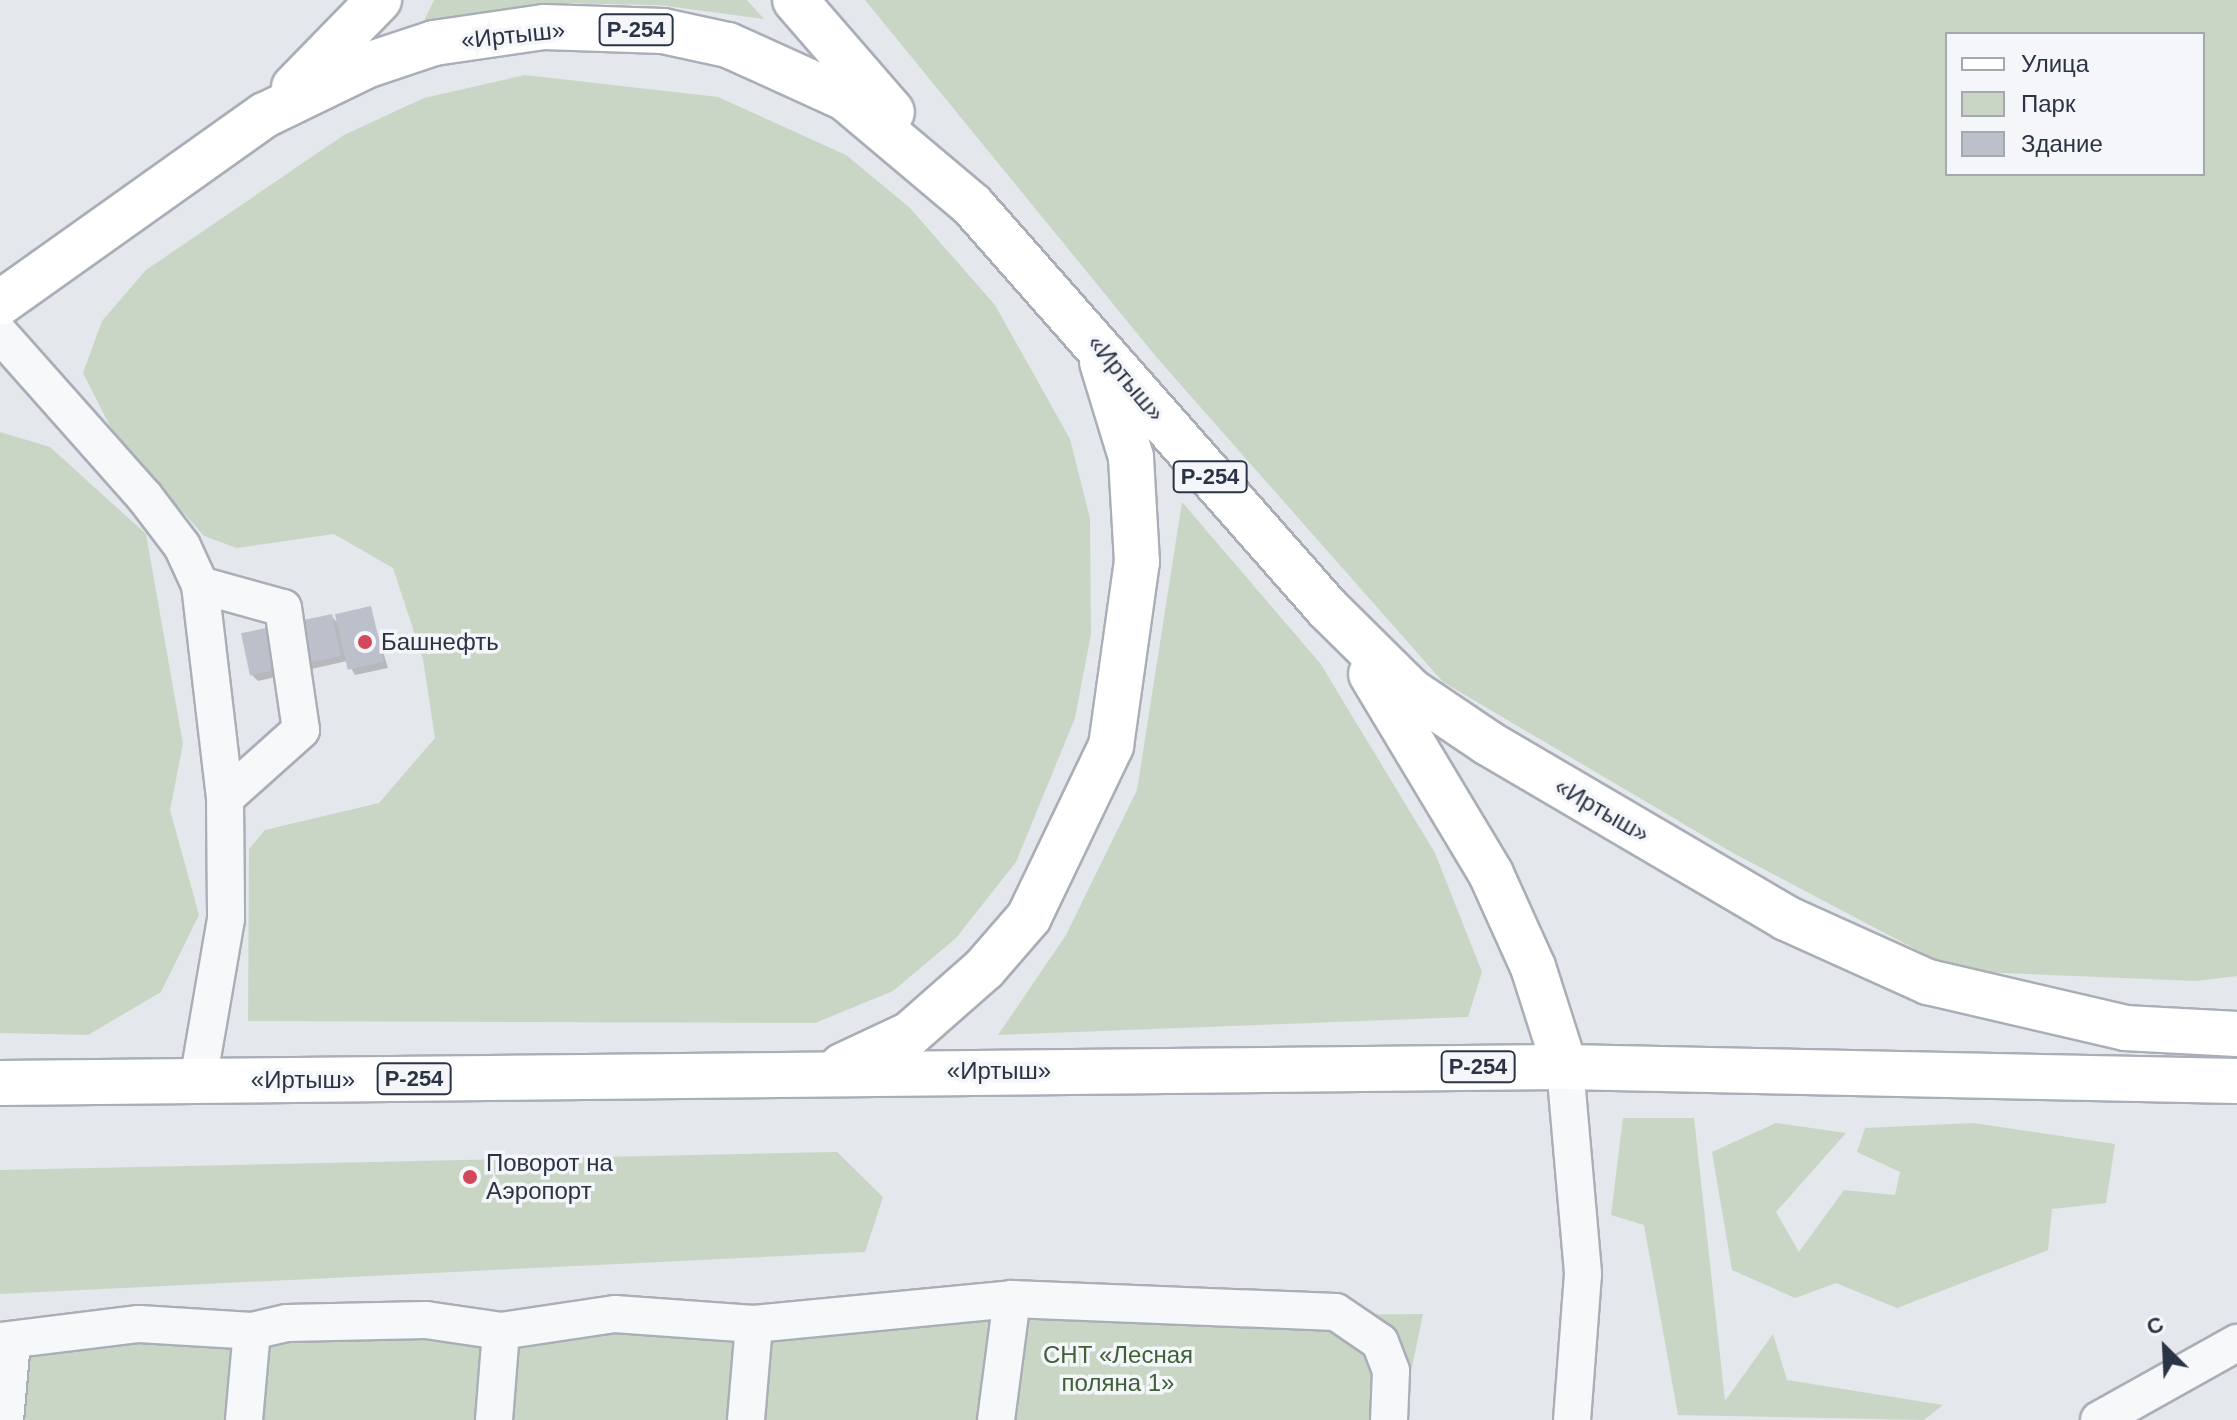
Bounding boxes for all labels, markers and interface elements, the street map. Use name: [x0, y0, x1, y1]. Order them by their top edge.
road number: Р-254: [598, 12, 674, 48]
street label: «Иртыш»: [460, 15, 566, 55]
legend: [1945, 32, 2205, 176]
text: Улица: [2021, 50, 2089, 77]
text: Парк: [2021, 90, 2075, 117]
text: Здание: [2021, 130, 2103, 157]
street label: «Иртыш»: [1081, 329, 1171, 427]
road number: Р-254: [1172, 459, 1248, 495]
place label: Башнефть: [381, 628, 499, 656]
marker: Башнефть: [356, 633, 374, 651]
street label: «Иртыш»: [1550, 771, 1654, 849]
road number: Р-254: [1440, 1049, 1516, 1085]
street label: «Иртыш»: [947, 1057, 1051, 1085]
road number: Р-254: [376, 1061, 452, 1097]
street label: «Иртыш»: [251, 1066, 355, 1094]
place label: Поворот на Аэропорт: [486, 1149, 613, 1205]
marker: Поворот на Аэропорт: [461, 1168, 479, 1186]
north arrow: [2125, 1308, 2205, 1388]
text: С: [2143, 1311, 2167, 1340]
park label: СНТ «Лесная поляна 1»: [1043, 1341, 1193, 1397]

